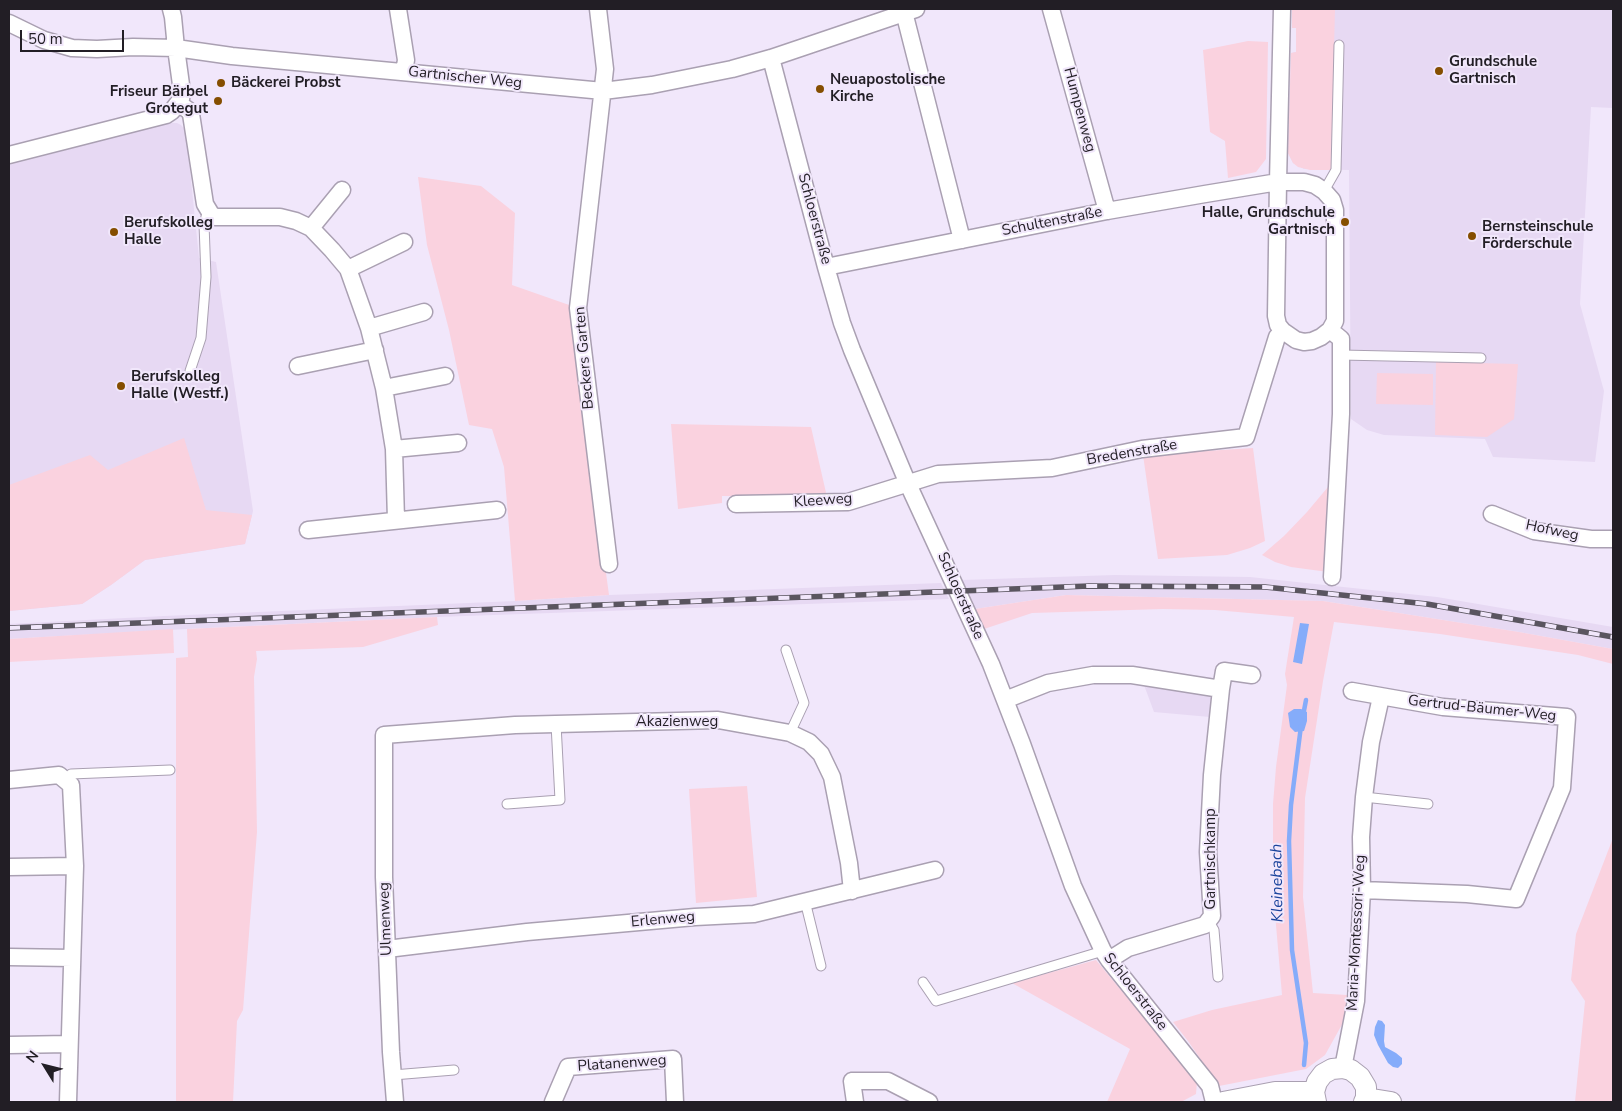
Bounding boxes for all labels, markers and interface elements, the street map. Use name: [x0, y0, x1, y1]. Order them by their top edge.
scale bar: [22, 20, 126, 52]
text: 50 m: [28, 29, 63, 49]
place label: Grundschule Gartnisch: [1449, 53, 1537, 88]
street label: Gartnischer Weg: [407, 63, 523, 93]
marker: Grundschule Gartnisch: [1433, 65, 1445, 77]
street label: Humpenweg: [1059, 66, 1099, 154]
place label: Neuapostolische Kirche: [830, 71, 945, 106]
place label: Bäckerei Probst: [231, 74, 340, 92]
marker: Bäckerei Probst: [215, 77, 227, 89]
place label: Friseur Bärbel Grotegut: [110, 83, 208, 118]
marker: Neuapostolische Kirche: [814, 83, 826, 95]
marker: Friseur Bärbel Grotegut: [212, 95, 224, 107]
street label: Schloerstraße: [793, 172, 835, 266]
street label: Schultenstraße: [1000, 203, 1104, 241]
place label: Halle, Grundschule Gartnisch: [1202, 204, 1335, 239]
place label: Berufskolleg Halle: [124, 214, 213, 249]
marker: Halle, Grundschule Gartnisch: [1339, 216, 1351, 228]
place label: Bernsteinschule Förderschule: [1482, 218, 1593, 253]
marker: Berufskolleg Halle: [108, 226, 120, 238]
marker: Bernsteinschule Förderschule: [1466, 230, 1478, 242]
street label: Beckers Garten: [572, 306, 598, 410]
place label: Berufskolleg Halle (Westf.): [131, 368, 229, 403]
marker: Berufskolleg Halle (Westf.): [115, 380, 127, 392]
street label: Bredenstraße: [1085, 436, 1179, 470]
street label: Kleeweg: [793, 490, 853, 512]
street label: Hofweg: [1524, 517, 1580, 545]
street label: Schloerstraße: [933, 550, 987, 642]
street label: Gertrud-Bäumer-Weg: [1407, 692, 1557, 726]
street label: Akazienweg: [636, 713, 718, 731]
street label: Gartnischkamp: [1202, 808, 1220, 910]
water label: Kleinebach: [1268, 843, 1288, 923]
street label: Maria-Montessori-Weg: [1344, 854, 1370, 1012]
street label: Ulmenweg: [376, 882, 396, 956]
street label: Erlenweg: [630, 908, 696, 932]
street label: Schloerstraße: [1099, 950, 1171, 1034]
north arrow: [20, 1041, 70, 1091]
text: N: [22, 1047, 43, 1067]
street label: Platanenweg: [577, 1052, 667, 1076]

